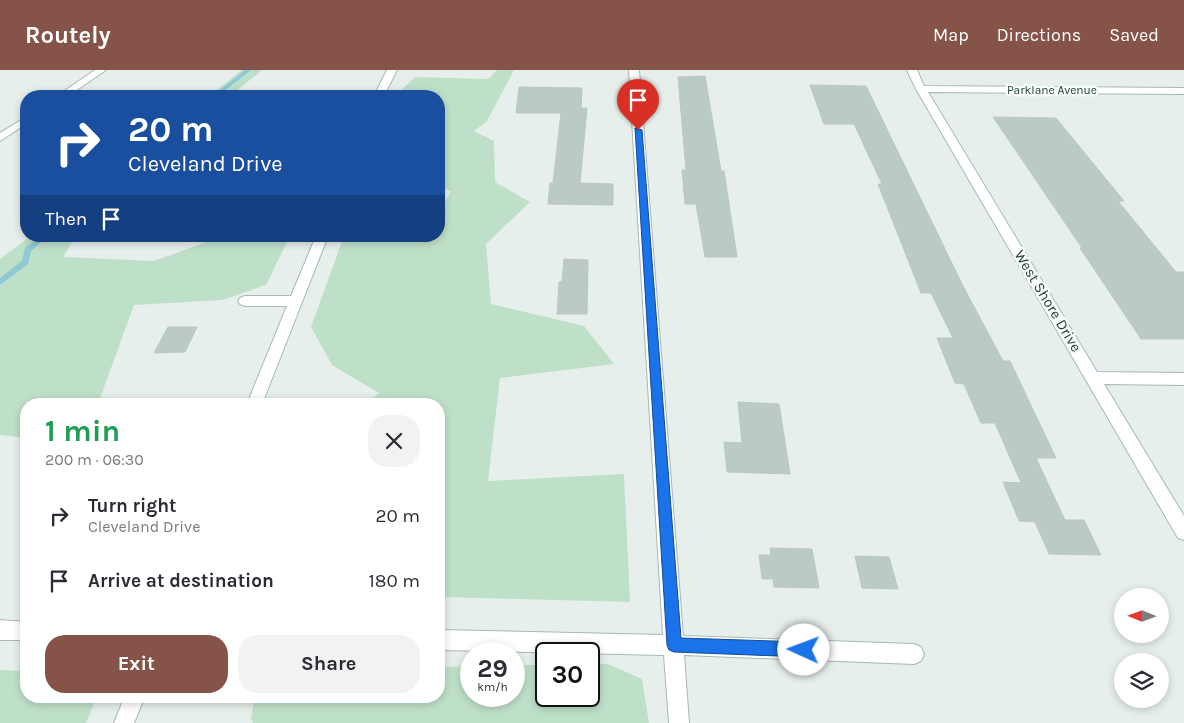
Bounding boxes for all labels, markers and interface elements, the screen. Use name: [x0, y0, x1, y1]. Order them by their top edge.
text: Routely: [25, 21, 111, 49]
text: Map: [933, 24, 969, 46]
text: Directions: [997, 24, 1081, 46]
text: Saved: [1109, 24, 1159, 46]
pin: [617, 79, 659, 130]
street label: Parklane Avenue: [1007, 83, 1097, 97]
icon: arrive: [624, 86, 652, 114]
text: 20 m: [128, 109, 213, 150]
icon: right: [45, 110, 110, 175]
text: Cleveland Drive: [128, 151, 282, 177]
icon: arrive: [97, 205, 125, 233]
text: Then: [45, 208, 87, 230]
street label: West Shore Drive: [1010, 247, 1086, 355]
text: 1 min: [45, 413, 120, 449]
button: close: [368, 415, 420, 467]
text: 200 m · 06:30: [45, 450, 144, 469]
text: Turn right: [88, 495, 177, 517]
icon: right: [45, 502, 73, 530]
text: 20 m: [375, 505, 420, 527]
text: Cleveland Drive: [88, 517, 200, 536]
icon: arrive: [45, 567, 73, 595]
text: Arrive at destination: [88, 570, 274, 592]
text: 180 m: [368, 570, 420, 592]
north arrow: [1114, 588, 1169, 642]
map controls: [1114, 588, 1169, 708]
position arrow: [777, 623, 829, 675]
button: Exit: [45, 635, 228, 693]
button: Share: [238, 635, 420, 693]
speed limit sign: 30: [535, 642, 600, 707]
button: layers: [1114, 653, 1169, 708]
text: 29: [477, 654, 508, 683]
text: km/h: [477, 680, 508, 694]

